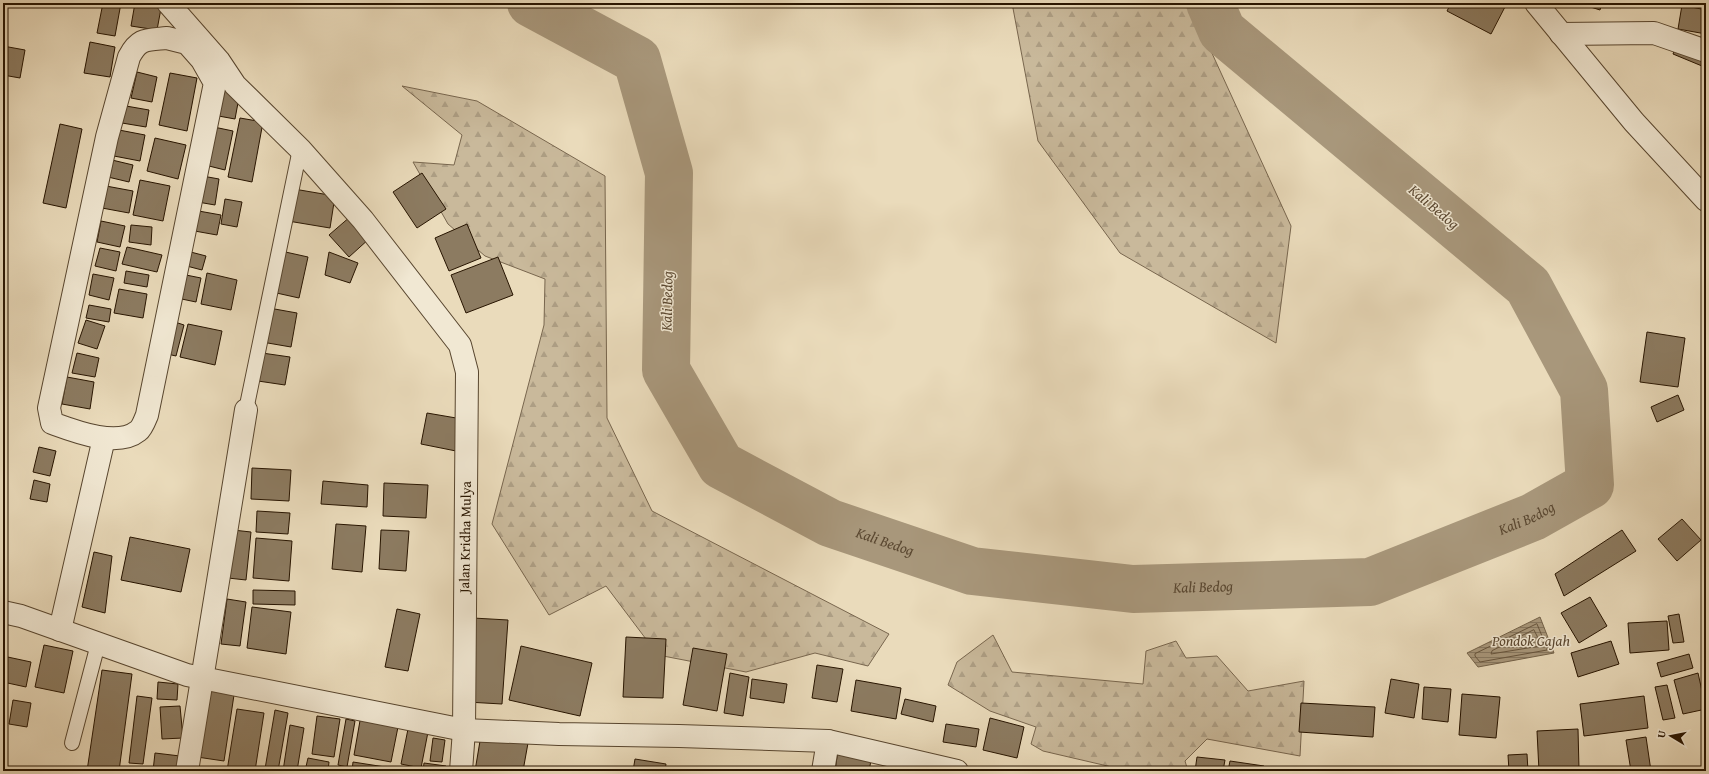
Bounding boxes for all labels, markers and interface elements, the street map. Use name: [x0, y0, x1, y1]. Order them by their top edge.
water label: Kali Bedog: [1404, 179, 1464, 234]
water label: Kali Bedog: [655, 271, 678, 332]
street label: Jalan Kridha Mulya: [454, 481, 476, 595]
water label: Kali Bedog: [1494, 496, 1559, 540]
water label: Kali Bedog: [852, 521, 917, 561]
water label: Kali Bedog: [1172, 575, 1233, 598]
water label: Pondok Gajah: [1491, 630, 1570, 651]
north arrow: [1651, 716, 1691, 756]
text: U: [1653, 729, 1670, 739]

